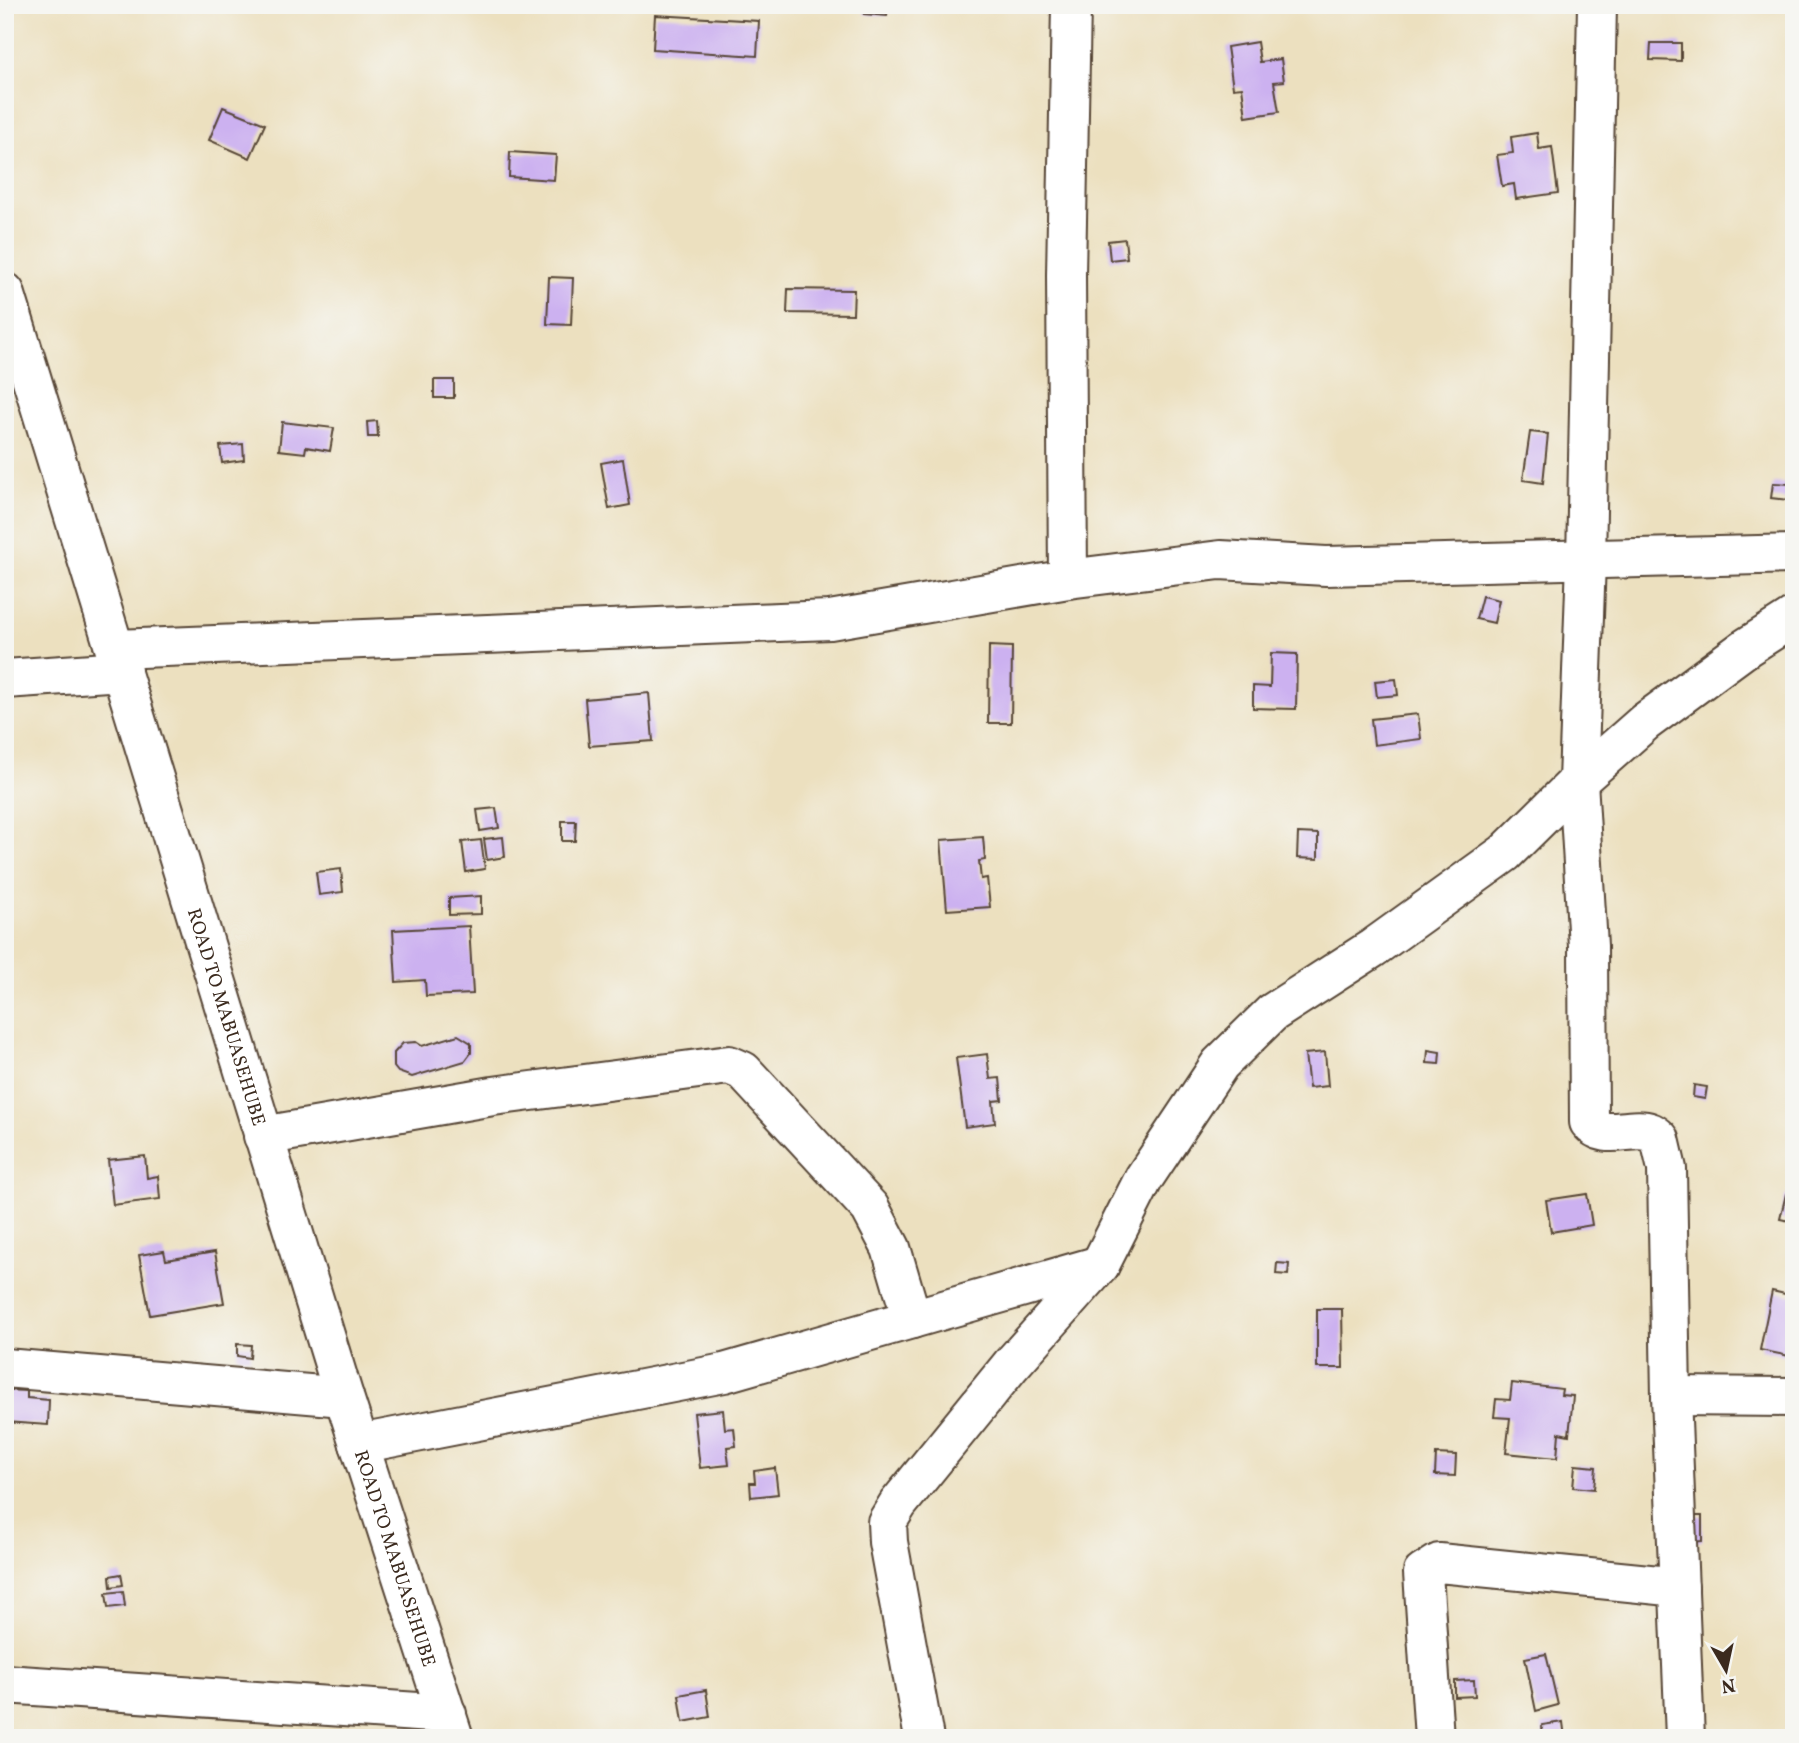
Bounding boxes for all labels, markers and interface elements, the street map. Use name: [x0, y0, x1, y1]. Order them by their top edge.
street label: ROAD TO MABUASEHUBE: [180, 905, 271, 1129]
street label: ROAD TO MABUASEHUBE: [347, 1447, 441, 1670]
north arrow: [1690, 1634, 1760, 1704]
text: N: [1719, 1671, 1737, 1699]

